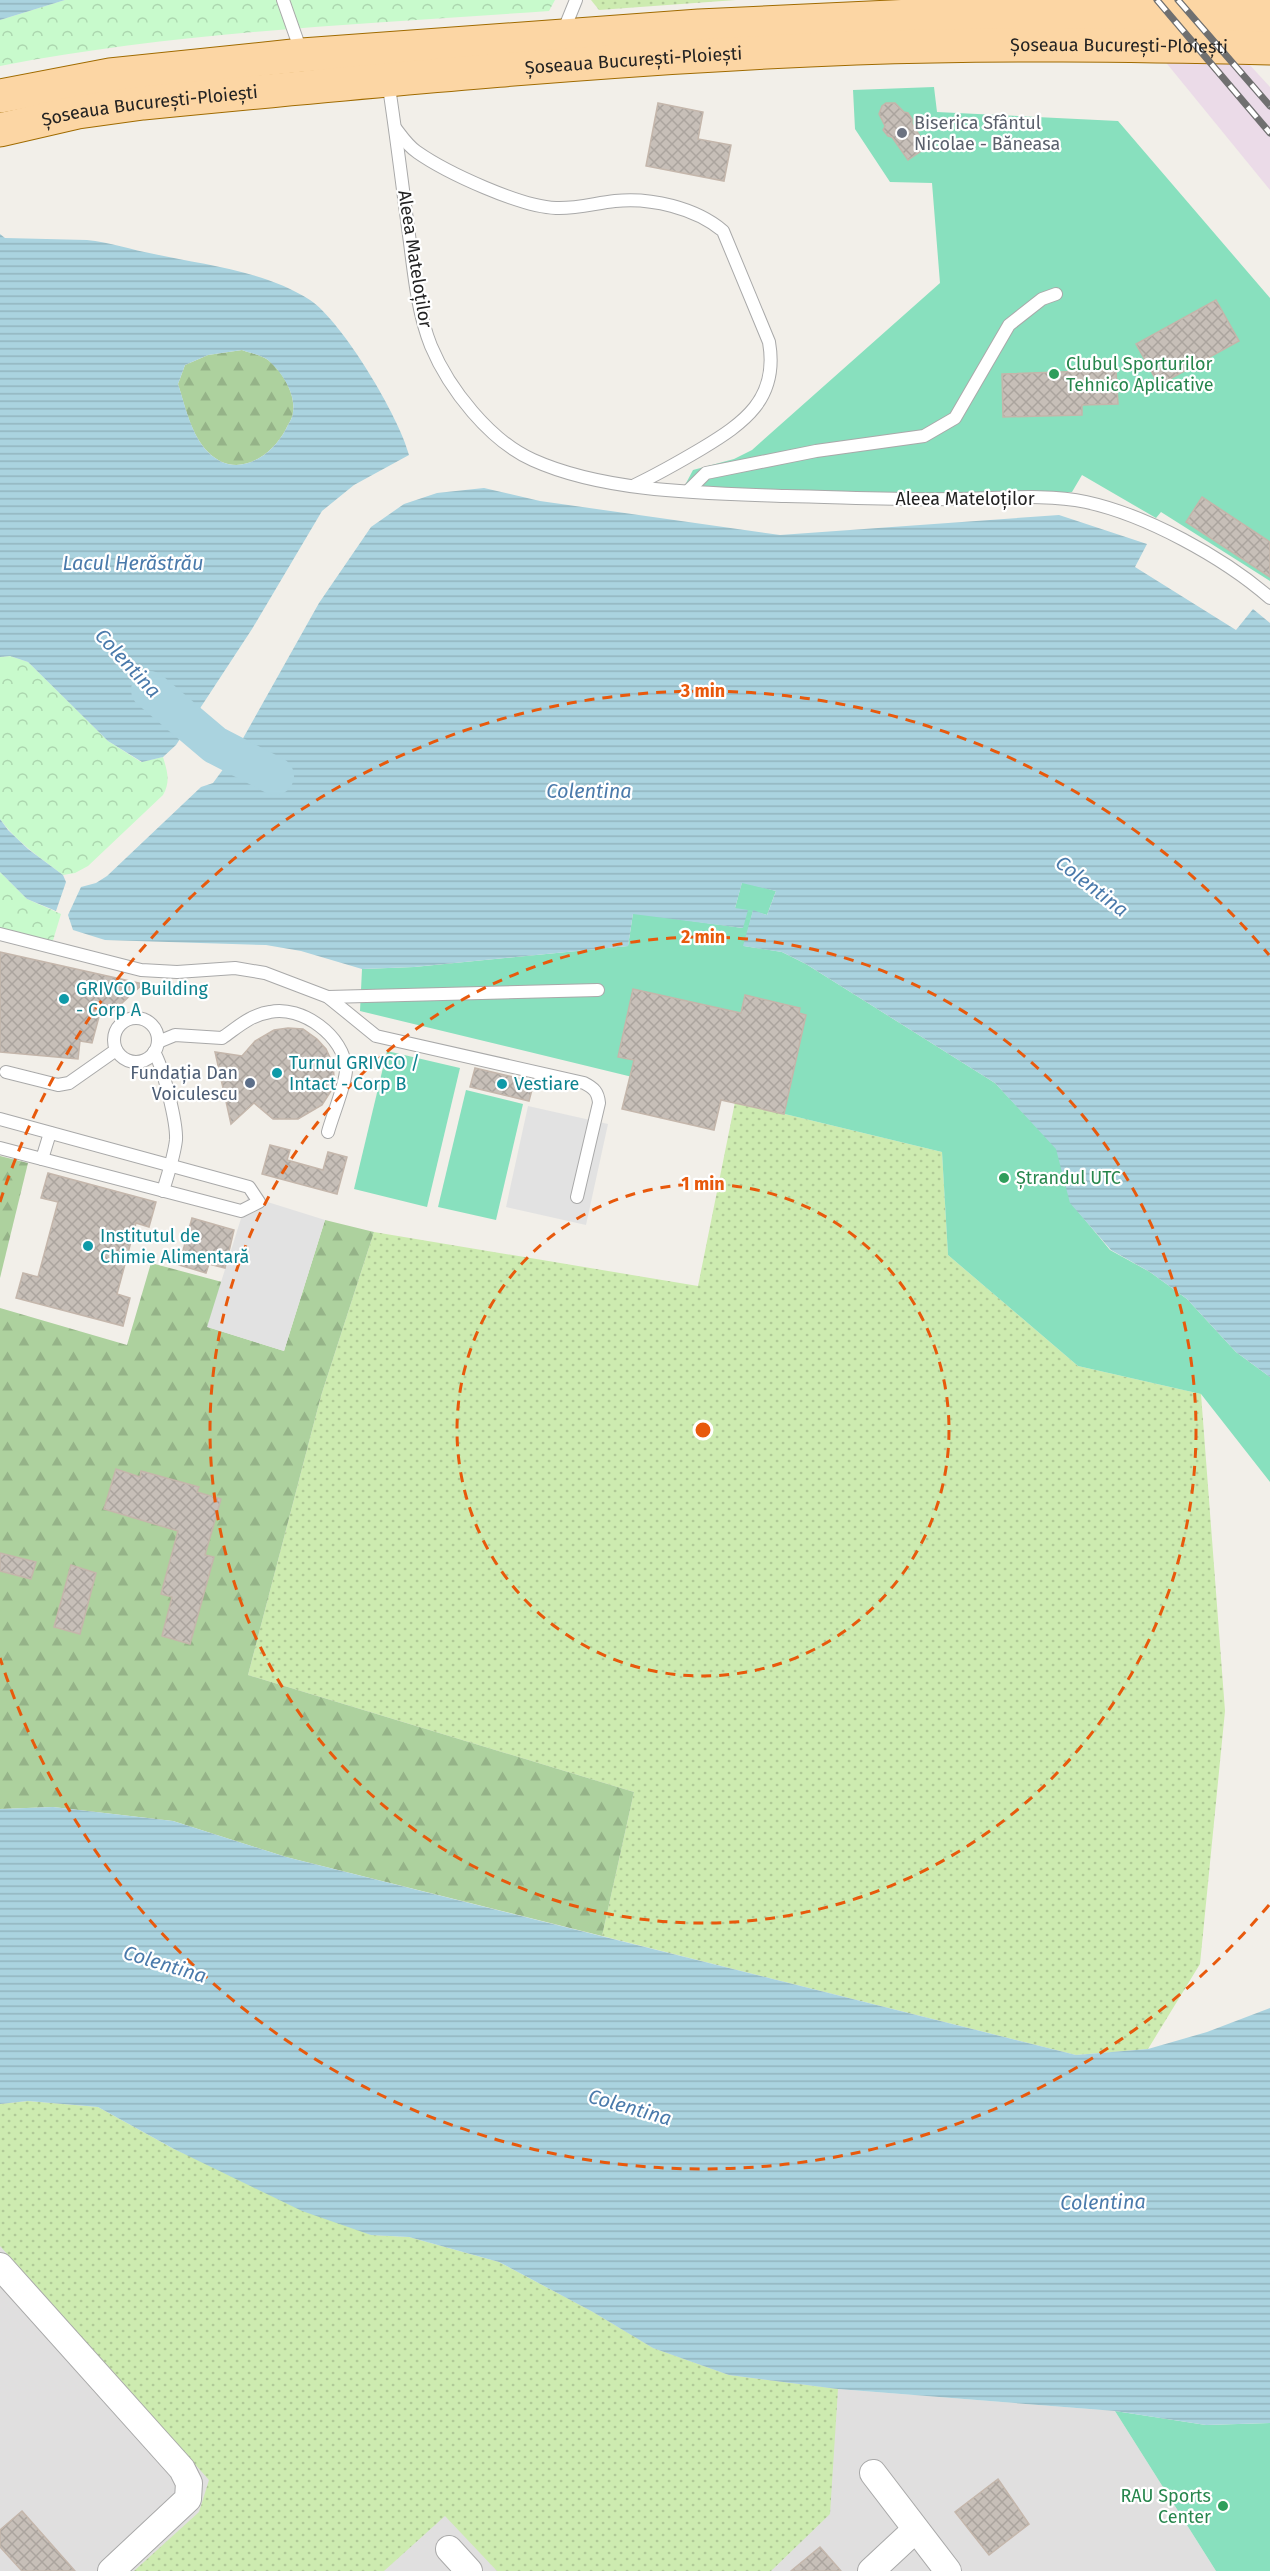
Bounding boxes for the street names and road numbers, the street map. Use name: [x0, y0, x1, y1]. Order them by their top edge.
street label: Șoseaua București-Ploiești: [1010, 34, 1228, 59]
street label: Șoseaua București-Ploiești: [524, 42, 743, 80]
street label: Șoseaua București-Ploiești: [39, 81, 259, 132]
street label: Aleea Mateloților: [392, 189, 437, 330]
street label: Aleea Mateloților: [895, 488, 1035, 511]

